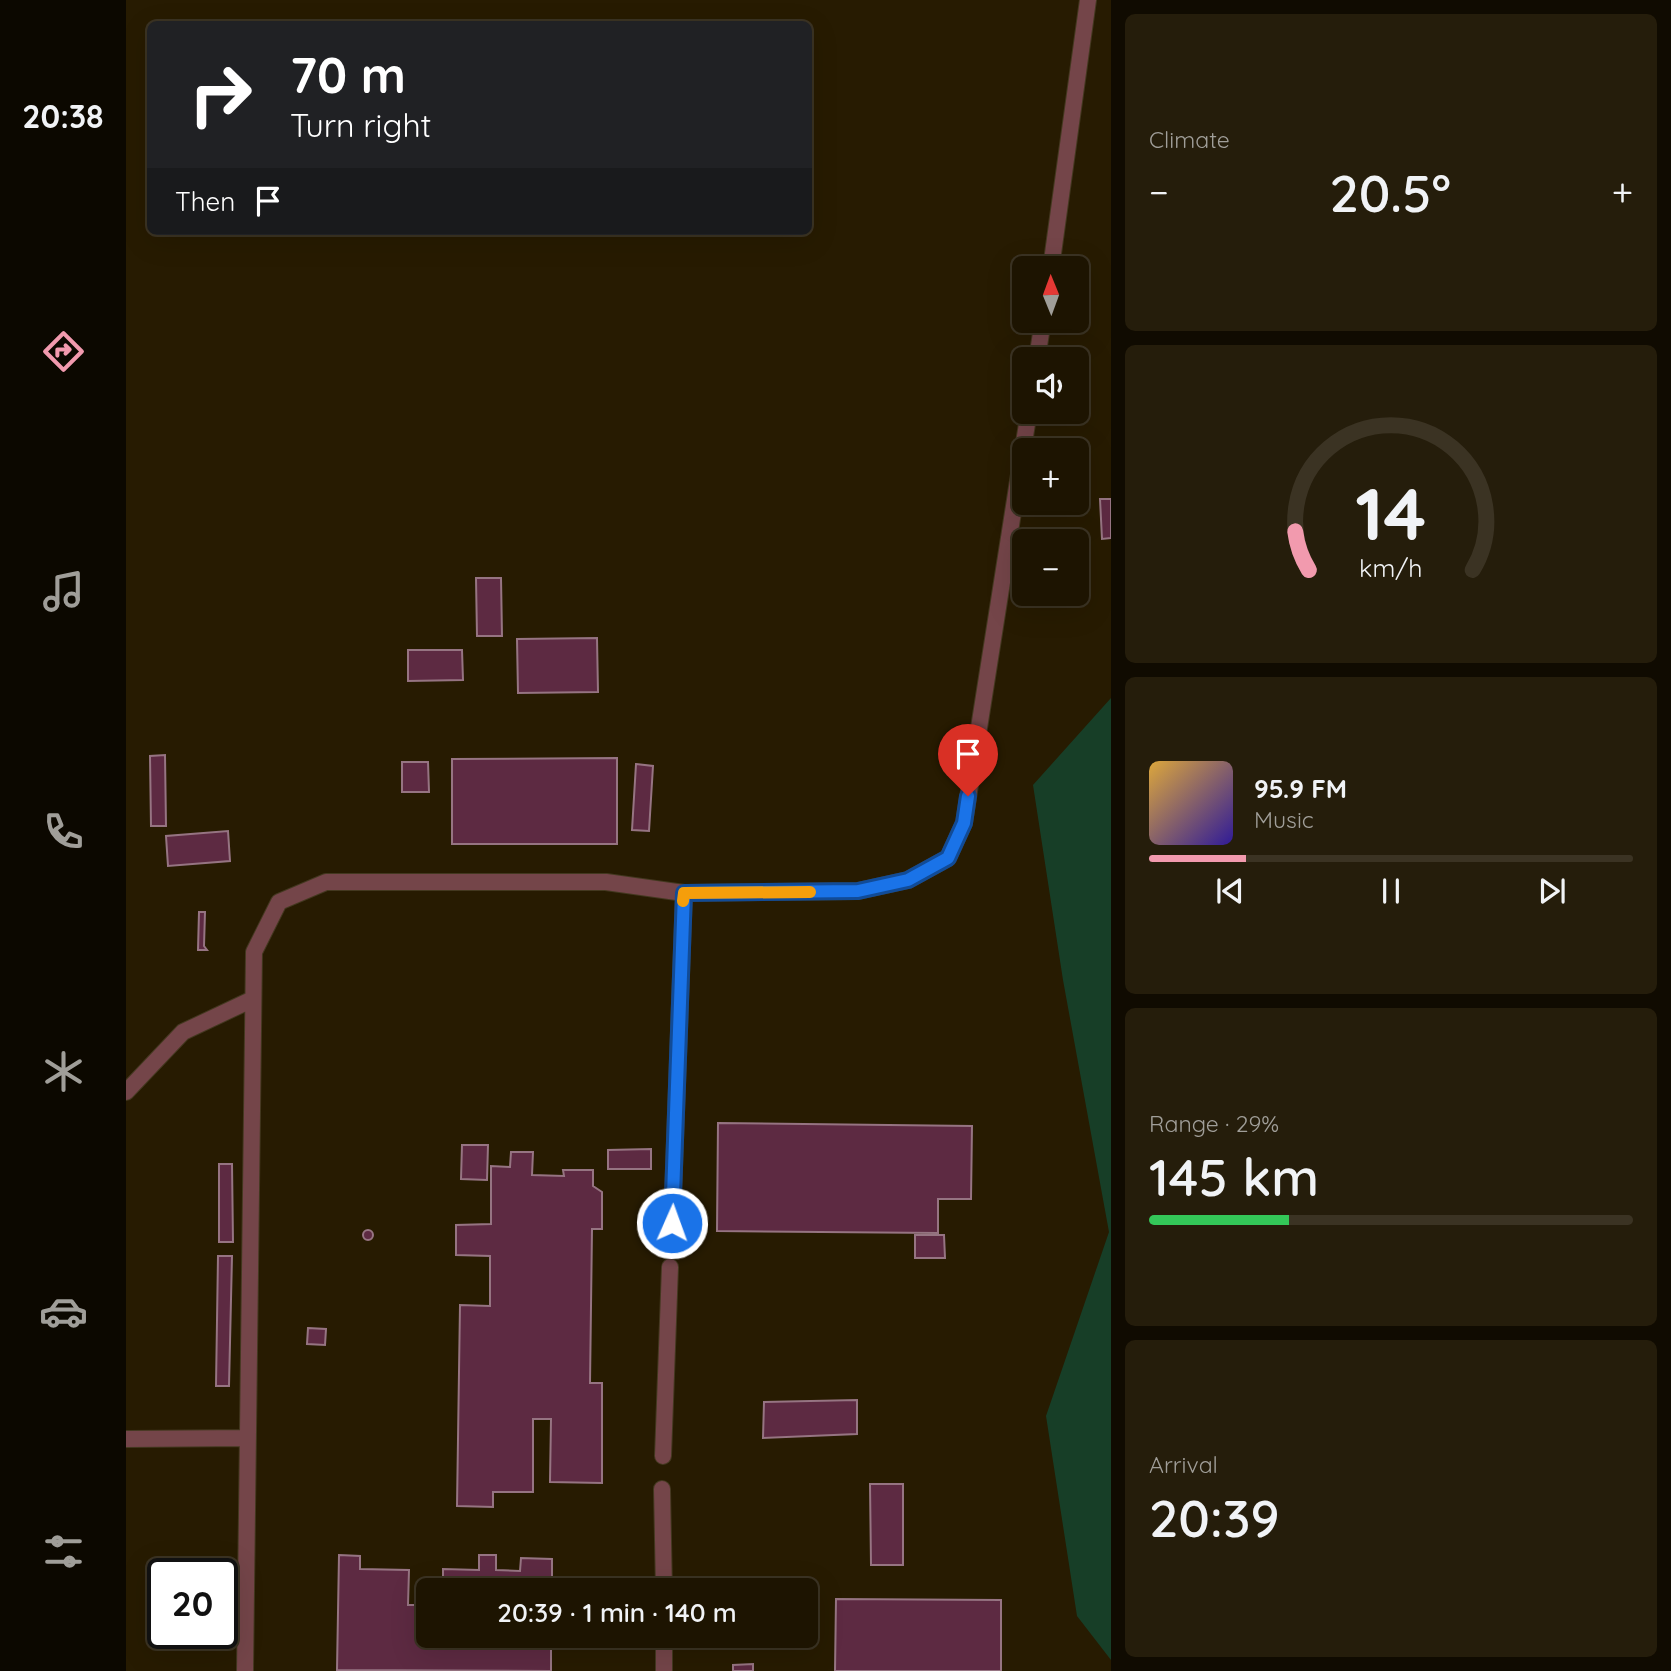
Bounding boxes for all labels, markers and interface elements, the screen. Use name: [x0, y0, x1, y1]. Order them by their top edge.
text: 70 m: [290, 44, 406, 105]
icon: right: [175, 49, 266, 140]
text: 20:38: [22, 96, 104, 136]
text: Turn right: [290, 105, 431, 145]
text: Climate: [1149, 125, 1230, 154]
text: 20.5°: [1329, 160, 1451, 225]
text: −: [1149, 168, 1169, 216]
text: +: [1612, 168, 1633, 216]
icon: arrive: [249, 182, 287, 220]
text: Then: [175, 185, 235, 218]
north arrow: [1012, 256, 1088, 332]
map controls: [1012, 256, 1089, 606]
icon: directions: [39, 327, 88, 376]
button: sound: [1012, 347, 1089, 424]
button: +: [1012, 438, 1089, 515]
text: 14: [1355, 468, 1427, 559]
button: −: [1012, 529, 1089, 606]
text: km/h: [1359, 552, 1423, 583]
icon: music: [39, 567, 88, 616]
pin: [938, 724, 998, 796]
icon: arrive: [949, 735, 987, 773]
text: 95.9 FM: [1254, 772, 1347, 805]
text: Music: [1254, 805, 1314, 834]
icon: phone: [39, 807, 88, 856]
icon: previous: [1211, 872, 1249, 910]
icon: pause: [1372, 872, 1410, 910]
icon: next: [1533, 872, 1571, 910]
icon: climate: [39, 1047, 88, 1096]
text: Range · 29%: [1149, 1109, 1279, 1138]
text: 145 km: [1149, 1144, 1319, 1209]
position arrow: [635, 1186, 709, 1260]
icon: car: [39, 1287, 88, 1336]
text: Arrival: [1149, 1450, 1218, 1479]
text: 20:39: [1149, 1485, 1280, 1550]
icon: filters: [39, 1527, 88, 1576]
speed limit sign: 20: [147, 1558, 238, 1649]
text: 20:39 · 1 min · 140 m: [497, 1596, 737, 1629]

